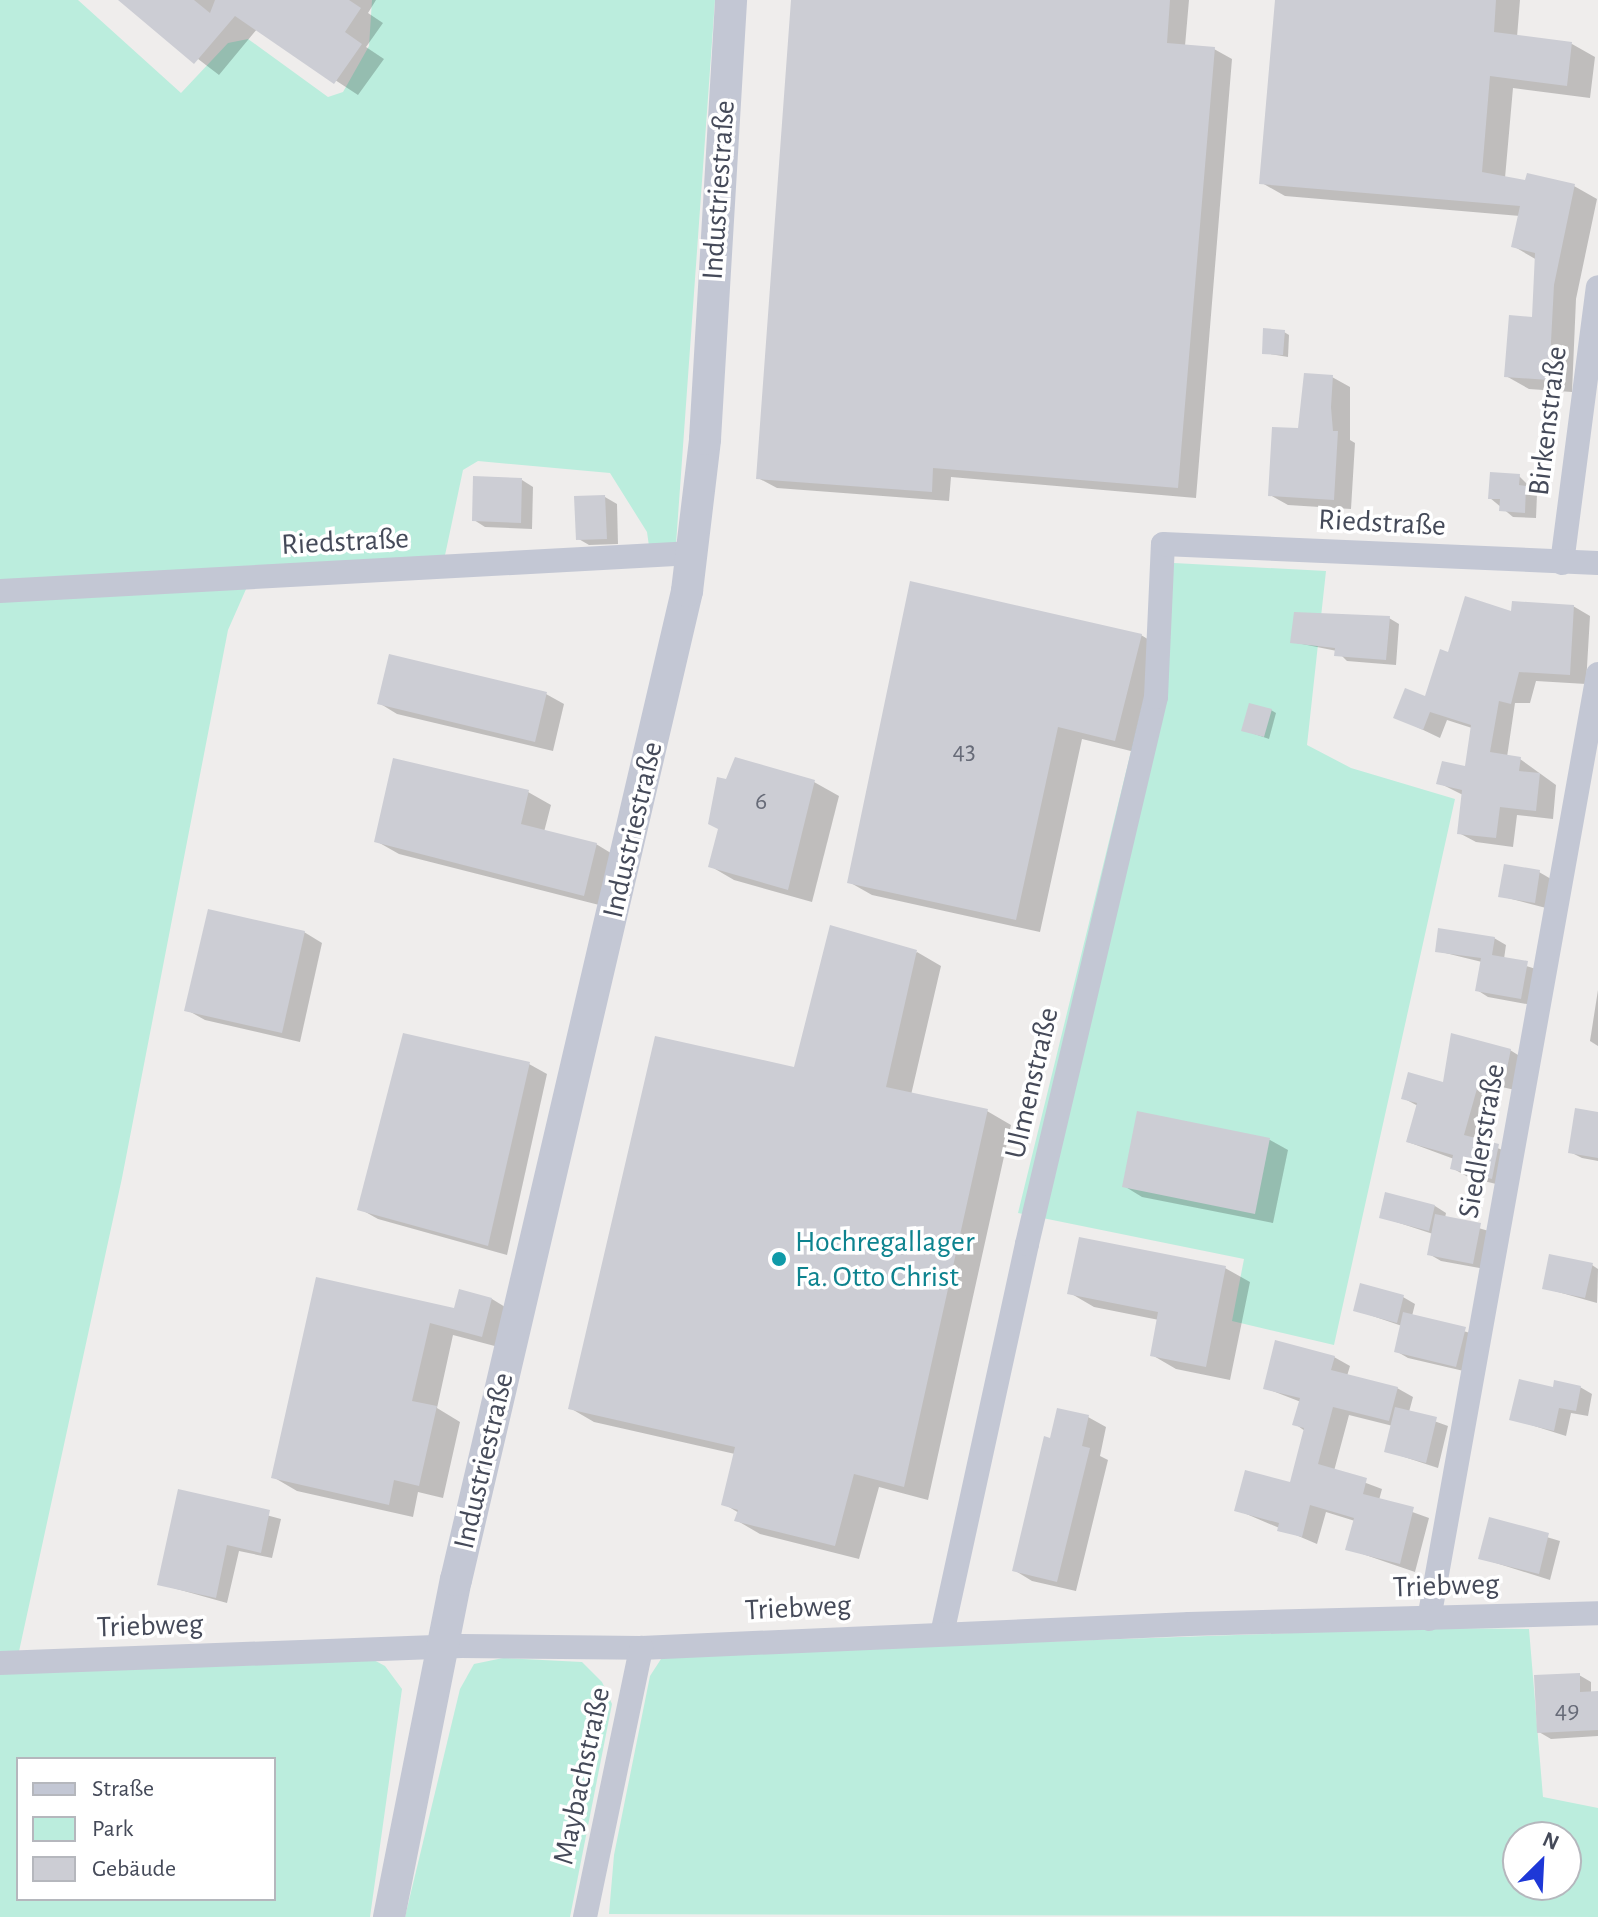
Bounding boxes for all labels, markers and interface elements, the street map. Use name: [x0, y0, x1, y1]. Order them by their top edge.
street label: Industriestraße: [695, 99, 743, 281]
street label: Birkenstraße: [1521, 344, 1575, 498]
street label: Riedstraße: [1317, 502, 1447, 544]
street label: Riedstraße: [280, 521, 410, 563]
house number: 43: [952, 736, 976, 768]
street label: Industriestraße: [595, 738, 671, 922]
house number: 6: [755, 786, 767, 818]
street label: Ulmenstraße: [997, 1004, 1067, 1162]
street label: Siedlerstraße: [1451, 1061, 1513, 1221]
place label: Hochregallager Fa. Otto Christ: [795, 1224, 975, 1294]
marker: Hochregallager Fa. Otto Christ: [770, 1250, 788, 1268]
street label: Industriestraße: [446, 1369, 522, 1553]
street label: Triebweg: [1392, 1566, 1500, 1606]
street label: Triebweg: [744, 1587, 852, 1629]
street label: Triebweg: [96, 1606, 204, 1646]
street label: Maybachstraße: [546, 1684, 618, 1868]
house number: 49: [1555, 1695, 1579, 1727]
legend: [16, 1757, 276, 1901]
text: Straße: [92, 1777, 154, 1801]
text: Park: [92, 1817, 133, 1841]
north arrow: [1502, 1821, 1582, 1901]
text: N: [1539, 1828, 1562, 1854]
text: Gebäude: [92, 1857, 176, 1881]

